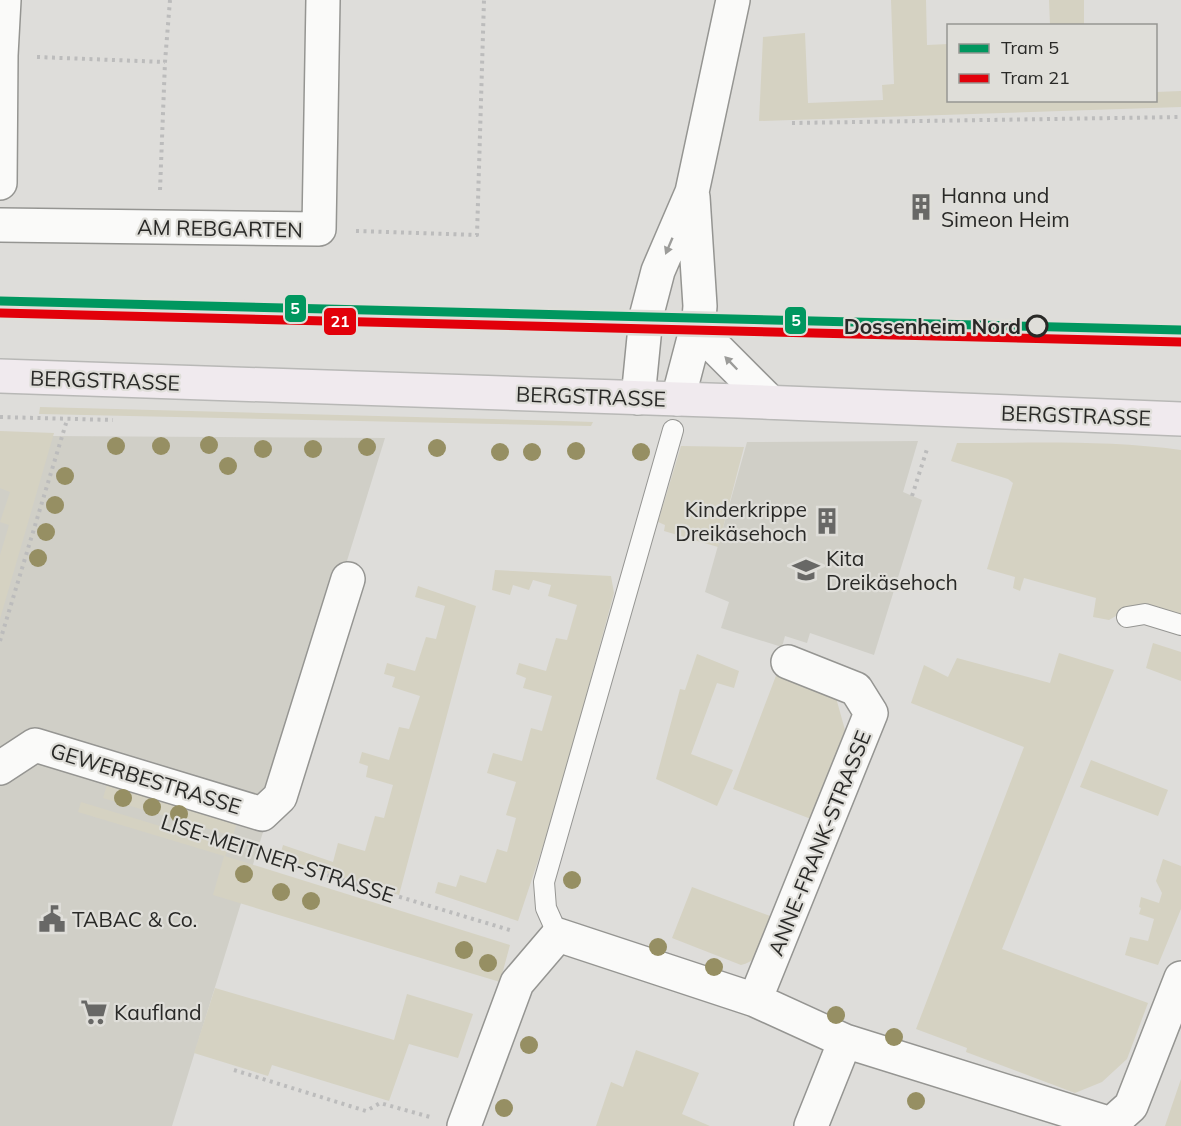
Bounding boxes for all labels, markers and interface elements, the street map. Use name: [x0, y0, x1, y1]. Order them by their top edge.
legend: [947, 24, 1157, 102]
text: Tram 5: [1001, 36, 1059, 59]
text: Tram 21: [1001, 66, 1070, 89]
place label: Hanna und Simeon Heim: [941, 182, 1070, 232]
building icon: Hanna und Simeon Heim: [906, 192, 936, 222]
street label: AM REBGARTEN: [137, 214, 303, 242]
one-way arrow: [664, 237, 673, 255]
line badge: 5: [284, 294, 307, 323]
text: 5: [290, 298, 300, 318]
line badge: 5: [784, 306, 807, 335]
line badge: 21: [323, 307, 357, 336]
text: 5: [791, 310, 801, 330]
text: 21: [330, 311, 350, 331]
place label: Dossenheim Nord: [844, 313, 1021, 339]
marker: Dossenheim Nord: [1026, 315, 1048, 337]
one-way arrow: [724, 357, 738, 371]
street label: BERGSTRASSE: [30, 364, 180, 396]
street label: BERGSTRASSE: [516, 380, 666, 412]
street label: BERGSTRASSE: [1001, 399, 1151, 431]
place label: Kinderkrippe Dreikäsehoch: [675, 496, 807, 546]
building icon: Kinderkrippe Dreikäsehoch: [812, 506, 842, 536]
place label: Kita Dreikäsehoch: [826, 545, 958, 595]
school or university icon: Kita Dreikäsehoch: [791, 555, 821, 585]
street label: ANNE-FRANK-STRASSE: [762, 727, 876, 959]
street label: GEWERBESTRASSE: [48, 737, 244, 819]
street label: LISE-MEITNER-STRASSE: [158, 808, 398, 908]
public building icon: TABAC & Co.: [37, 904, 67, 934]
place label: TABAC & Co.: [72, 906, 197, 932]
supermarket icon: Kaufland: [79, 997, 109, 1027]
place label: Kaufland: [114, 999, 202, 1025]

